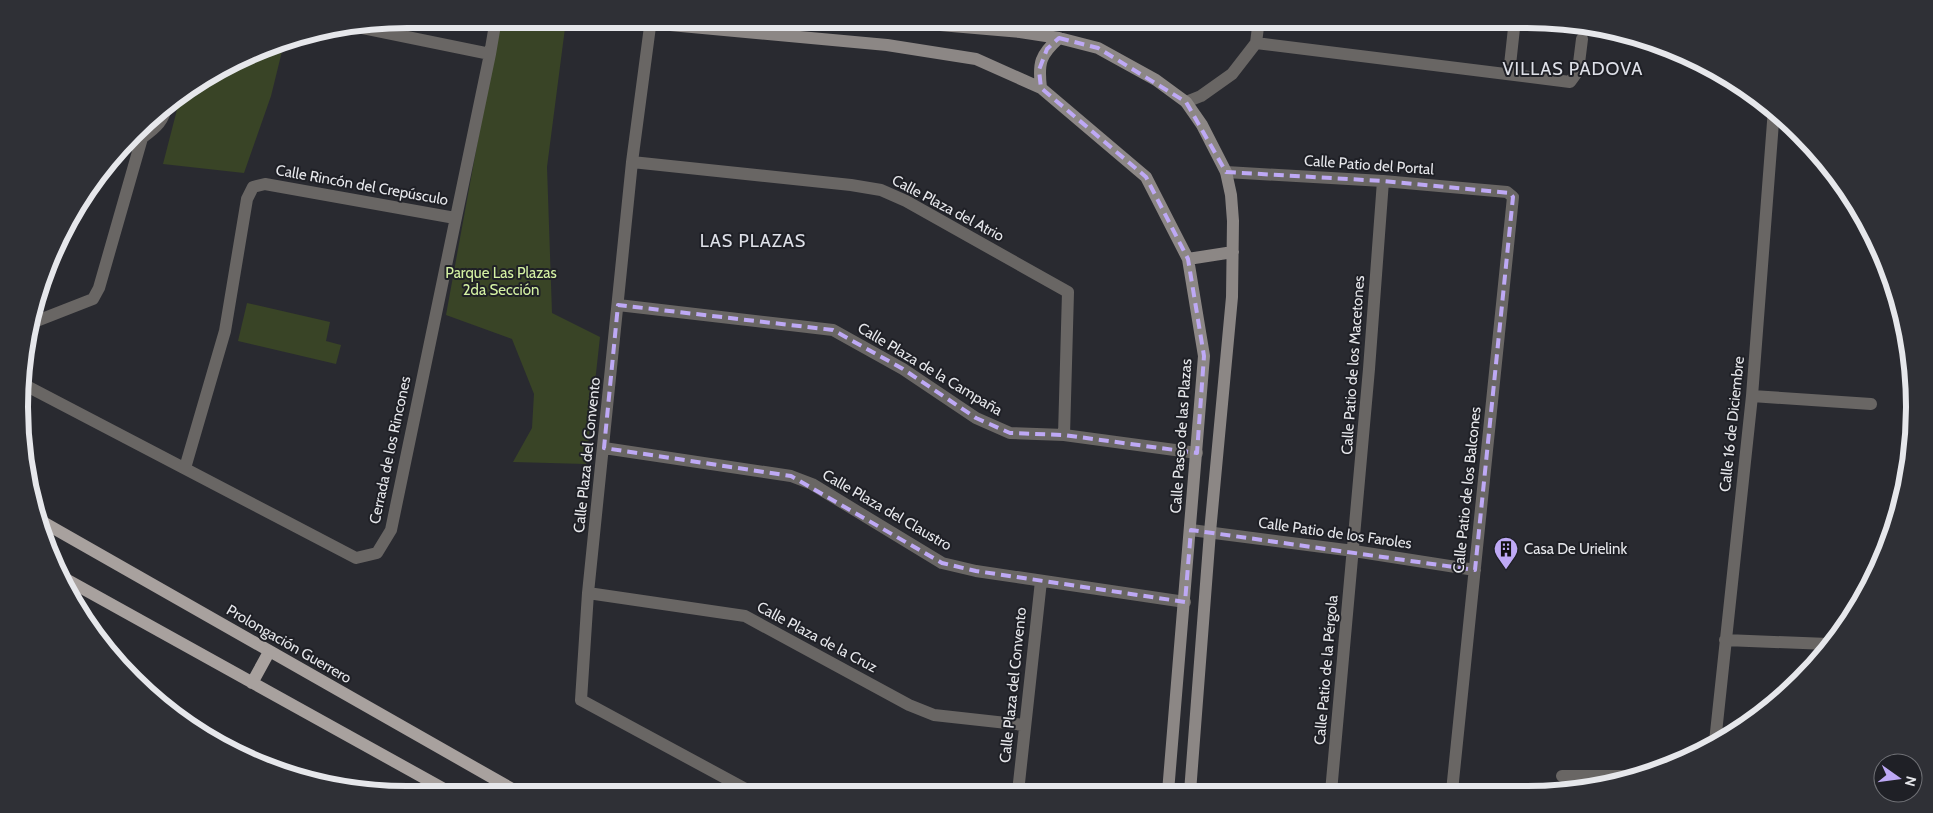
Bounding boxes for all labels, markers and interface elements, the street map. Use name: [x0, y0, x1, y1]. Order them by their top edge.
district label: VILLAS PADOVA: [1503, 58, 1643, 80]
street label: Calle Patio del Portal: [1304, 151, 1435, 179]
street label: Calle Rincón del Crepúsculo: [274, 161, 450, 209]
street label: Calle Plaza del Atrio: [889, 171, 1007, 245]
district label: LAS PLAZAS: [700, 230, 806, 252]
park label: Parque Las Plazas 2da Sección: [445, 264, 557, 299]
street label: Calle Patio de los Macetones: [1338, 275, 1368, 455]
street label: Calle Plaza de la Campaña: [854, 319, 1006, 420]
street label: Calle 16 de Diciembre: [1716, 355, 1748, 493]
street label: Calle Paseo de las Plazas: [1167, 358, 1195, 514]
street label: Cerrada de los Rincones: [366, 374, 414, 526]
street label: Calle Plaza del Convento: [570, 376, 604, 534]
street label: Calle Patio de los Balcones: [1449, 406, 1485, 574]
street label: Calle Plaza del Claustro: [819, 466, 955, 554]
street label: Calle Patio de los Faroles: [1257, 513, 1413, 553]
building icon: Casa De Urielink: [1493, 536, 1519, 570]
place label: Casa De Urielink: [1524, 540, 1627, 558]
street label: Calle Patio de la Pérgola: [1310, 593, 1342, 746]
street label: Calle Plaza de la Cruz: [754, 598, 880, 676]
street label: Prolongación Guerrero: [223, 601, 355, 687]
street label: Calle Plaza del Convento: [996, 606, 1030, 764]
north arrow: [1873, 753, 1923, 803]
text: N: [1901, 774, 1921, 788]

